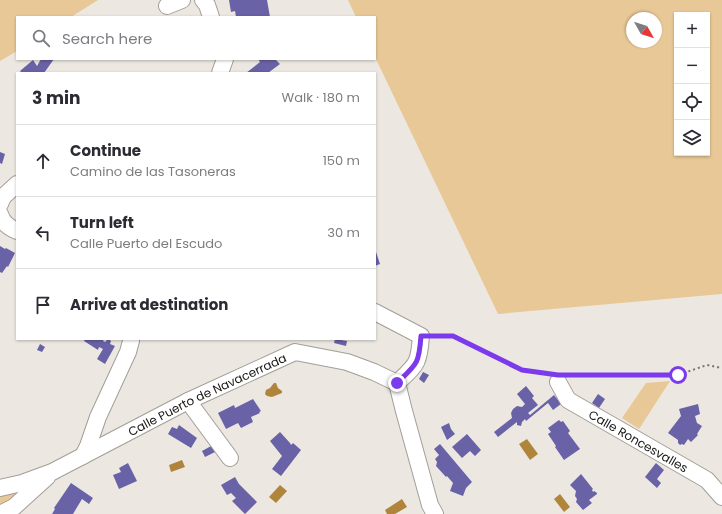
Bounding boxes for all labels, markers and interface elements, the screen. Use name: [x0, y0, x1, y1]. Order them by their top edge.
north arrow: [626, 12, 662, 48]
map controls: [674, 12, 710, 156]
button: +: [674, 12, 710, 48]
search box: [16, 16, 376, 60]
icon: search: [30, 27, 52, 49]
text: Search here: [62, 28, 152, 49]
button: −: [674, 48, 710, 84]
button: locate: [674, 84, 710, 120]
text: 3 min: [32, 86, 80, 110]
text: Walk · 180 m: [282, 88, 360, 107]
button: layers: [674, 120, 710, 156]
text: Continue: [70, 140, 141, 161]
icon: ahead: [32, 150, 54, 172]
text: 150 m: [323, 151, 360, 170]
text: Camino de las Tasoneras: [70, 162, 236, 181]
text: Turn left: [70, 212, 134, 233]
icon: left: [32, 222, 54, 244]
text: 30 m: [327, 223, 360, 242]
text: Calle Puerto del Escudo: [70, 234, 222, 253]
icon: arrive: [32, 294, 54, 316]
text: Arrive at destination: [70, 294, 228, 315]
street label: Calle Puerto de Navacerrada: [125, 349, 289, 440]
route start: [669, 366, 687, 384]
route end: [388, 374, 406, 392]
street label: Calle Roncesvalles: [586, 405, 691, 476]

